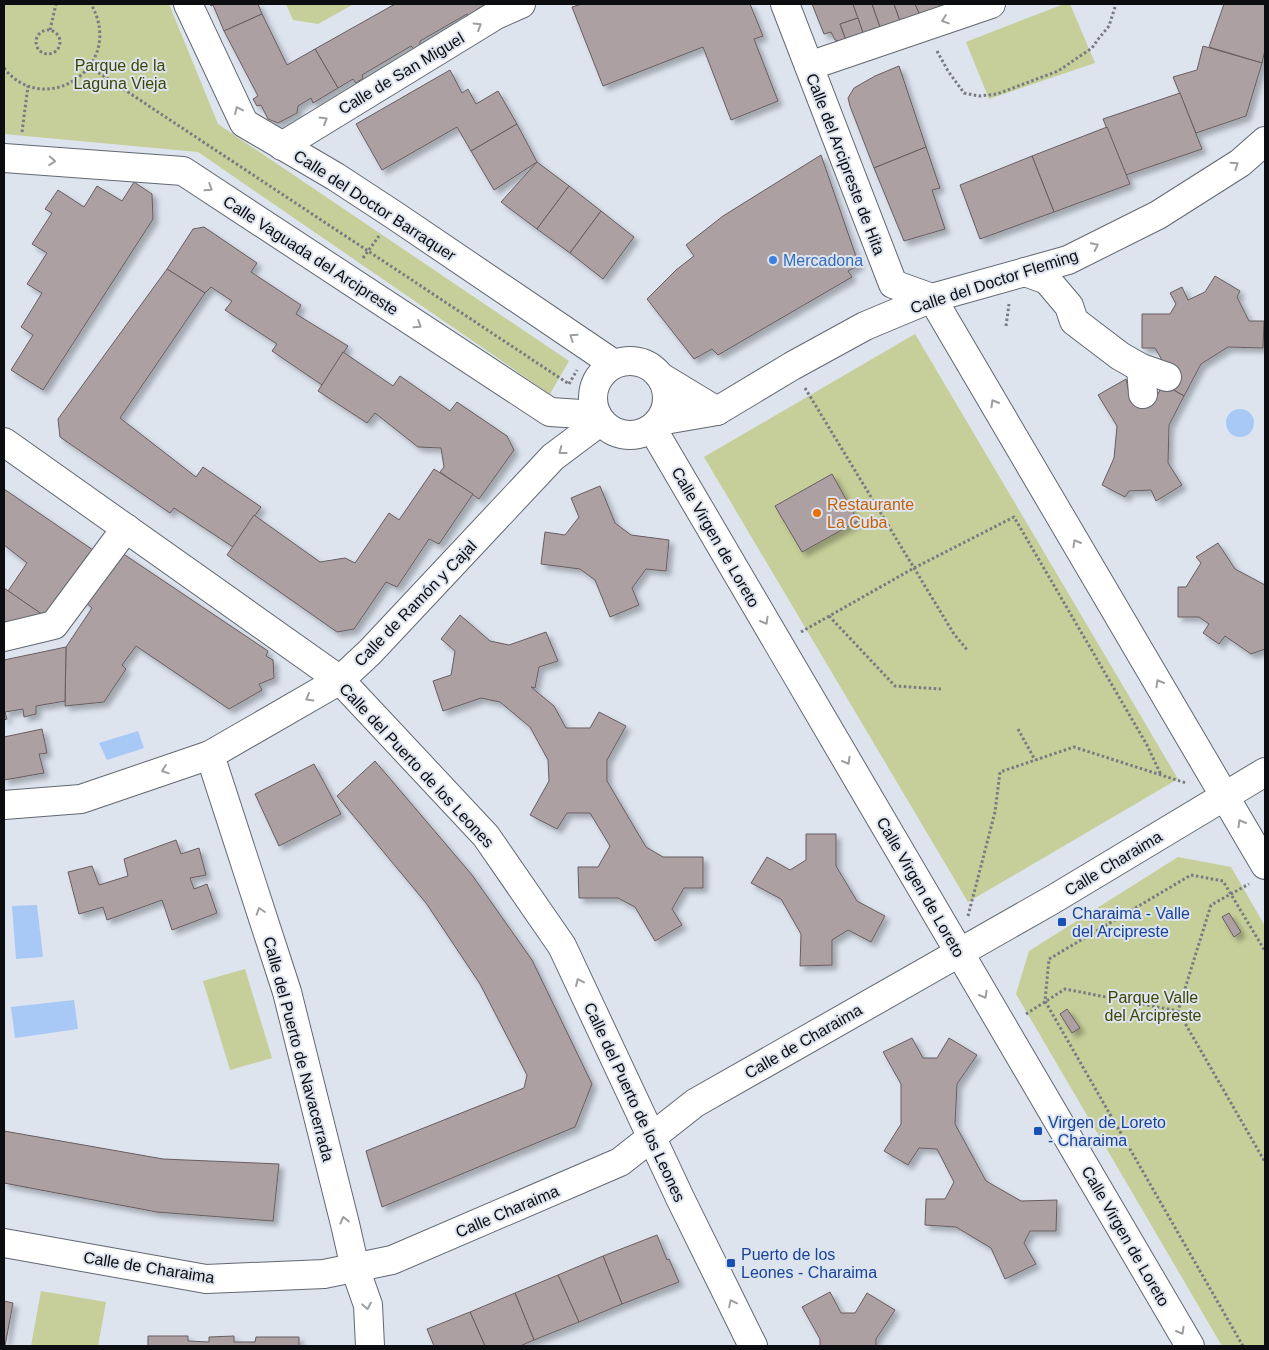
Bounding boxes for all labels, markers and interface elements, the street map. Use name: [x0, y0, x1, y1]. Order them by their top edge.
one-way arrow: [941, 14, 950, 24]
one-way arrow: [472, 23, 481, 33]
street label: Calle de San Miguel: [336, 29, 467, 118]
park label: Parque de la Laguna Vieja: [73, 57, 167, 92]
street label: Calle del Arcipreste de Hita: [803, 71, 888, 257]
one-way arrow: [234, 106, 244, 115]
one-way arrow: [319, 117, 328, 127]
street label: Calle del Doctor Barraquer: [291, 147, 459, 264]
one-way arrow: [49, 156, 57, 167]
one-way arrow: [1230, 162, 1239, 171]
one-way arrow: [204, 182, 213, 191]
street label: Calle Vaguada del Arcipreste: [220, 192, 401, 318]
one-way arrow: [1090, 242, 1099, 252]
street label: Calle del Doctor Fleming: [908, 246, 1080, 317]
place label: Mercadona: [783, 252, 863, 269]
marker: Mercadona: [767, 254, 779, 266]
one-way arrow: [413, 319, 422, 329]
one-way arrow: [570, 334, 579, 343]
one-way arrow: [990, 399, 1000, 408]
one-way arrow: [559, 445, 568, 453]
street label: Calle Virgen de Loreto: [668, 464, 763, 610]
place label: Restaurante La Cuba: [827, 496, 914, 531]
marker: Restaurante La Cuba: [811, 507, 823, 519]
street label: Calle de Ramón y Cajal: [351, 537, 480, 670]
one-way arrow: [1073, 539, 1083, 548]
one-way arrow: [758, 615, 768, 624]
one-way arrow: [1155, 679, 1165, 688]
street label: Calle del Puerto de los Leones: [336, 680, 497, 851]
one-way arrow: [306, 691, 315, 701]
one-way arrow: [840, 756, 850, 765]
one-way arrow: [161, 764, 169, 774]
street label: Calle Virgen de Loreto: [873, 814, 968, 960]
one-way arrow: [1237, 820, 1247, 829]
street label: Calle Charaima: [1062, 828, 1165, 899]
place label: Charaima - Valle del Arcipreste: [1072, 905, 1190, 940]
one-way arrow: [256, 908, 266, 916]
marker: Charaima - Valle del Arcipreste: [1056, 916, 1068, 928]
street label: Calle del Puerto de Navacerrada: [260, 935, 337, 1164]
one-way arrow: [575, 978, 586, 987]
one-way arrow: [978, 989, 988, 998]
park label: Parque Valle del Arcipreste: [1105, 989, 1202, 1024]
street label: Calle del Puerto de los Leones: [581, 1000, 688, 1205]
street label: Calle de Charaima: [742, 1001, 865, 1082]
place label: Virgen de Loreto - Charaima: [1048, 1114, 1166, 1149]
marker: Virgen de Loreto - Charaima: [1032, 1125, 1044, 1137]
street label: Calle Virgen de Loreto: [1078, 1163, 1173, 1309]
street label: Calle Charaima: [453, 1182, 561, 1241]
one-way arrow: [339, 1216, 350, 1225]
place label: Puerto de los Leones - Charaima: [741, 1246, 877, 1281]
street label: Calle de Charaima: [82, 1249, 216, 1286]
marker: Puerto de los Leones - Charaima: [725, 1257, 737, 1269]
one-way arrow: [728, 1299, 738, 1308]
one-way arrow: [361, 1302, 372, 1311]
one-way arrow: [1174, 1326, 1184, 1335]

